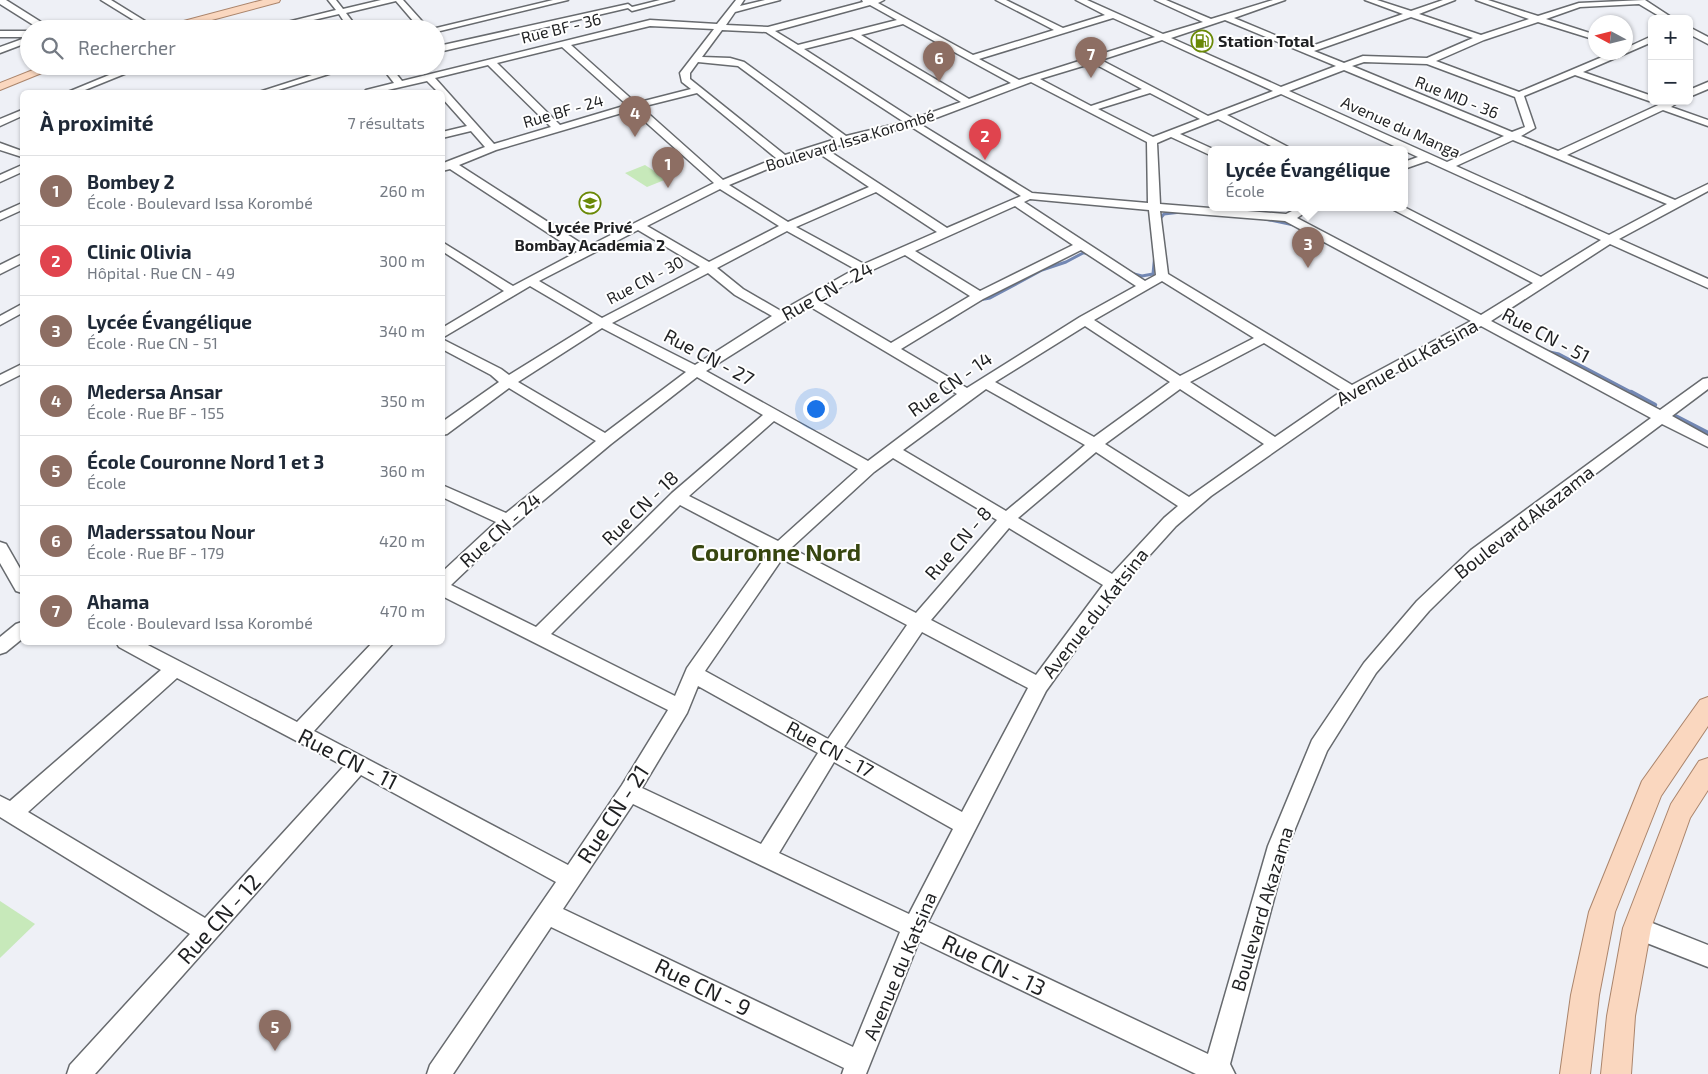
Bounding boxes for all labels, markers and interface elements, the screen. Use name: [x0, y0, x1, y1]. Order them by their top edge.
street label: Rue BF - 36: [519, 8, 603, 47]
north arrow: [1588, 15, 1633, 60]
map controls: [1648, 15, 1693, 105]
button: +: [1648, 15, 1693, 60]
search box: [20, 20, 445, 75]
fuel station icon: Station Total: [1190, 29, 1214, 53]
place label: Station Total: [1218, 31, 1315, 50]
icon: search: [38, 34, 66, 62]
text: Rechercher: [78, 36, 176, 59]
pin: 7: [1075, 37, 1107, 78]
pin: 6: [923, 41, 955, 82]
button: −: [1648, 60, 1693, 105]
street label: Rue MD - 36: [1413, 71, 1502, 122]
street label: Rue BF - 24: [521, 90, 605, 131]
street label: Avenue du Manga: [1339, 92, 1464, 161]
pin: 4: [619, 96, 651, 137]
street label: Boulevard Issa Korombé: [763, 105, 937, 174]
text: À proximité: [40, 110, 154, 135]
text: 7 résultats: [347, 113, 425, 132]
pin: 2: [969, 119, 1001, 160]
popup: [1208, 146, 1408, 211]
pin: 1: [652, 147, 684, 188]
text: Lycée Évangélique: [1226, 158, 1391, 181]
text: Bombey 2: [87, 170, 175, 193]
text: 1: [53, 181, 59, 200]
text: 260 m: [380, 181, 425, 200]
text: École: [1226, 181, 1265, 200]
school or university icon: Lycée Privé Bombay Academia 2: [578, 191, 602, 215]
text: École · Boulevard Issa Korombé: [87, 193, 313, 212]
place label: Lycée Privé Bombay Academia 2: [515, 217, 665, 255]
pin: 3: [1292, 227, 1324, 268]
text: Clinic Olivia: [87, 240, 191, 263]
text: 2: [51, 251, 61, 270]
text: 300 m: [379, 251, 425, 270]
street label: Rue CN - 30: [603, 251, 687, 308]
street label: Rue CN - 24: [777, 256, 876, 325]
text: Hôpital · Rue CN - 49: [87, 263, 235, 282]
street label: Rue CN - 51: [1498, 302, 1594, 367]
text: Lycée Évangélique: [87, 310, 252, 333]
street label: Avenue du Katsina: [1332, 313, 1482, 410]
text: 3: [51, 321, 61, 340]
text: 340 m: [379, 321, 425, 340]
street label: Rue CN - 27: [660, 323, 758, 390]
text: École · Rue CN - 51: [87, 333, 218, 352]
street label: Rue CN - 14: [903, 346, 996, 421]
text: Medersa Ansar: [87, 380, 223, 403]
text: 4: [51, 391, 61, 410]
text: 350 m: [380, 391, 425, 410]
your location: [803, 396, 829, 422]
text: École · Rue BF - 155: [87, 403, 224, 422]
text: École Couronne Nord 1 et 3: [87, 450, 324, 473]
street label: Boulevard Akazama: [1449, 460, 1598, 583]
text: 5: [52, 461, 60, 480]
text: 360 m: [380, 461, 425, 480]
street label: Rue CN - 18: [597, 466, 683, 550]
text: École: [87, 473, 126, 492]
street label: Rue CN - 24: [455, 487, 545, 572]
street label: Rue CN - 8: [919, 501, 996, 584]
text: Maderssatou Nour: [87, 520, 255, 543]
text: 6: [51, 531, 61, 550]
text: 420 m: [379, 531, 425, 550]
district label: Couronne Nord: [691, 537, 861, 566]
text: École · Rue BF - 179: [87, 543, 224, 562]
street label: Avenue du Katsina: [1037, 543, 1152, 682]
text: Ahama: [87, 590, 149, 613]
text: 7: [52, 601, 60, 620]
text: 470 m: [380, 601, 425, 620]
text: École · Boulevard Issa Korombé: [87, 613, 313, 632]
street label: Rue CN - 17: [783, 715, 878, 782]
street label: Rue CN - 11: [294, 722, 403, 794]
street label: Rue CN - 21: [571, 760, 653, 867]
street label: Boulevard Akazama: [1226, 824, 1297, 994]
street label: Rue CN - 12: [171, 868, 265, 969]
street label: Avenue du Katsina: [858, 888, 941, 1043]
street label: Rue CN - 13: [939, 928, 1050, 1000]
street label: Rue CN - 9: [651, 952, 756, 1020]
pin: 5: [259, 1010, 291, 1051]

